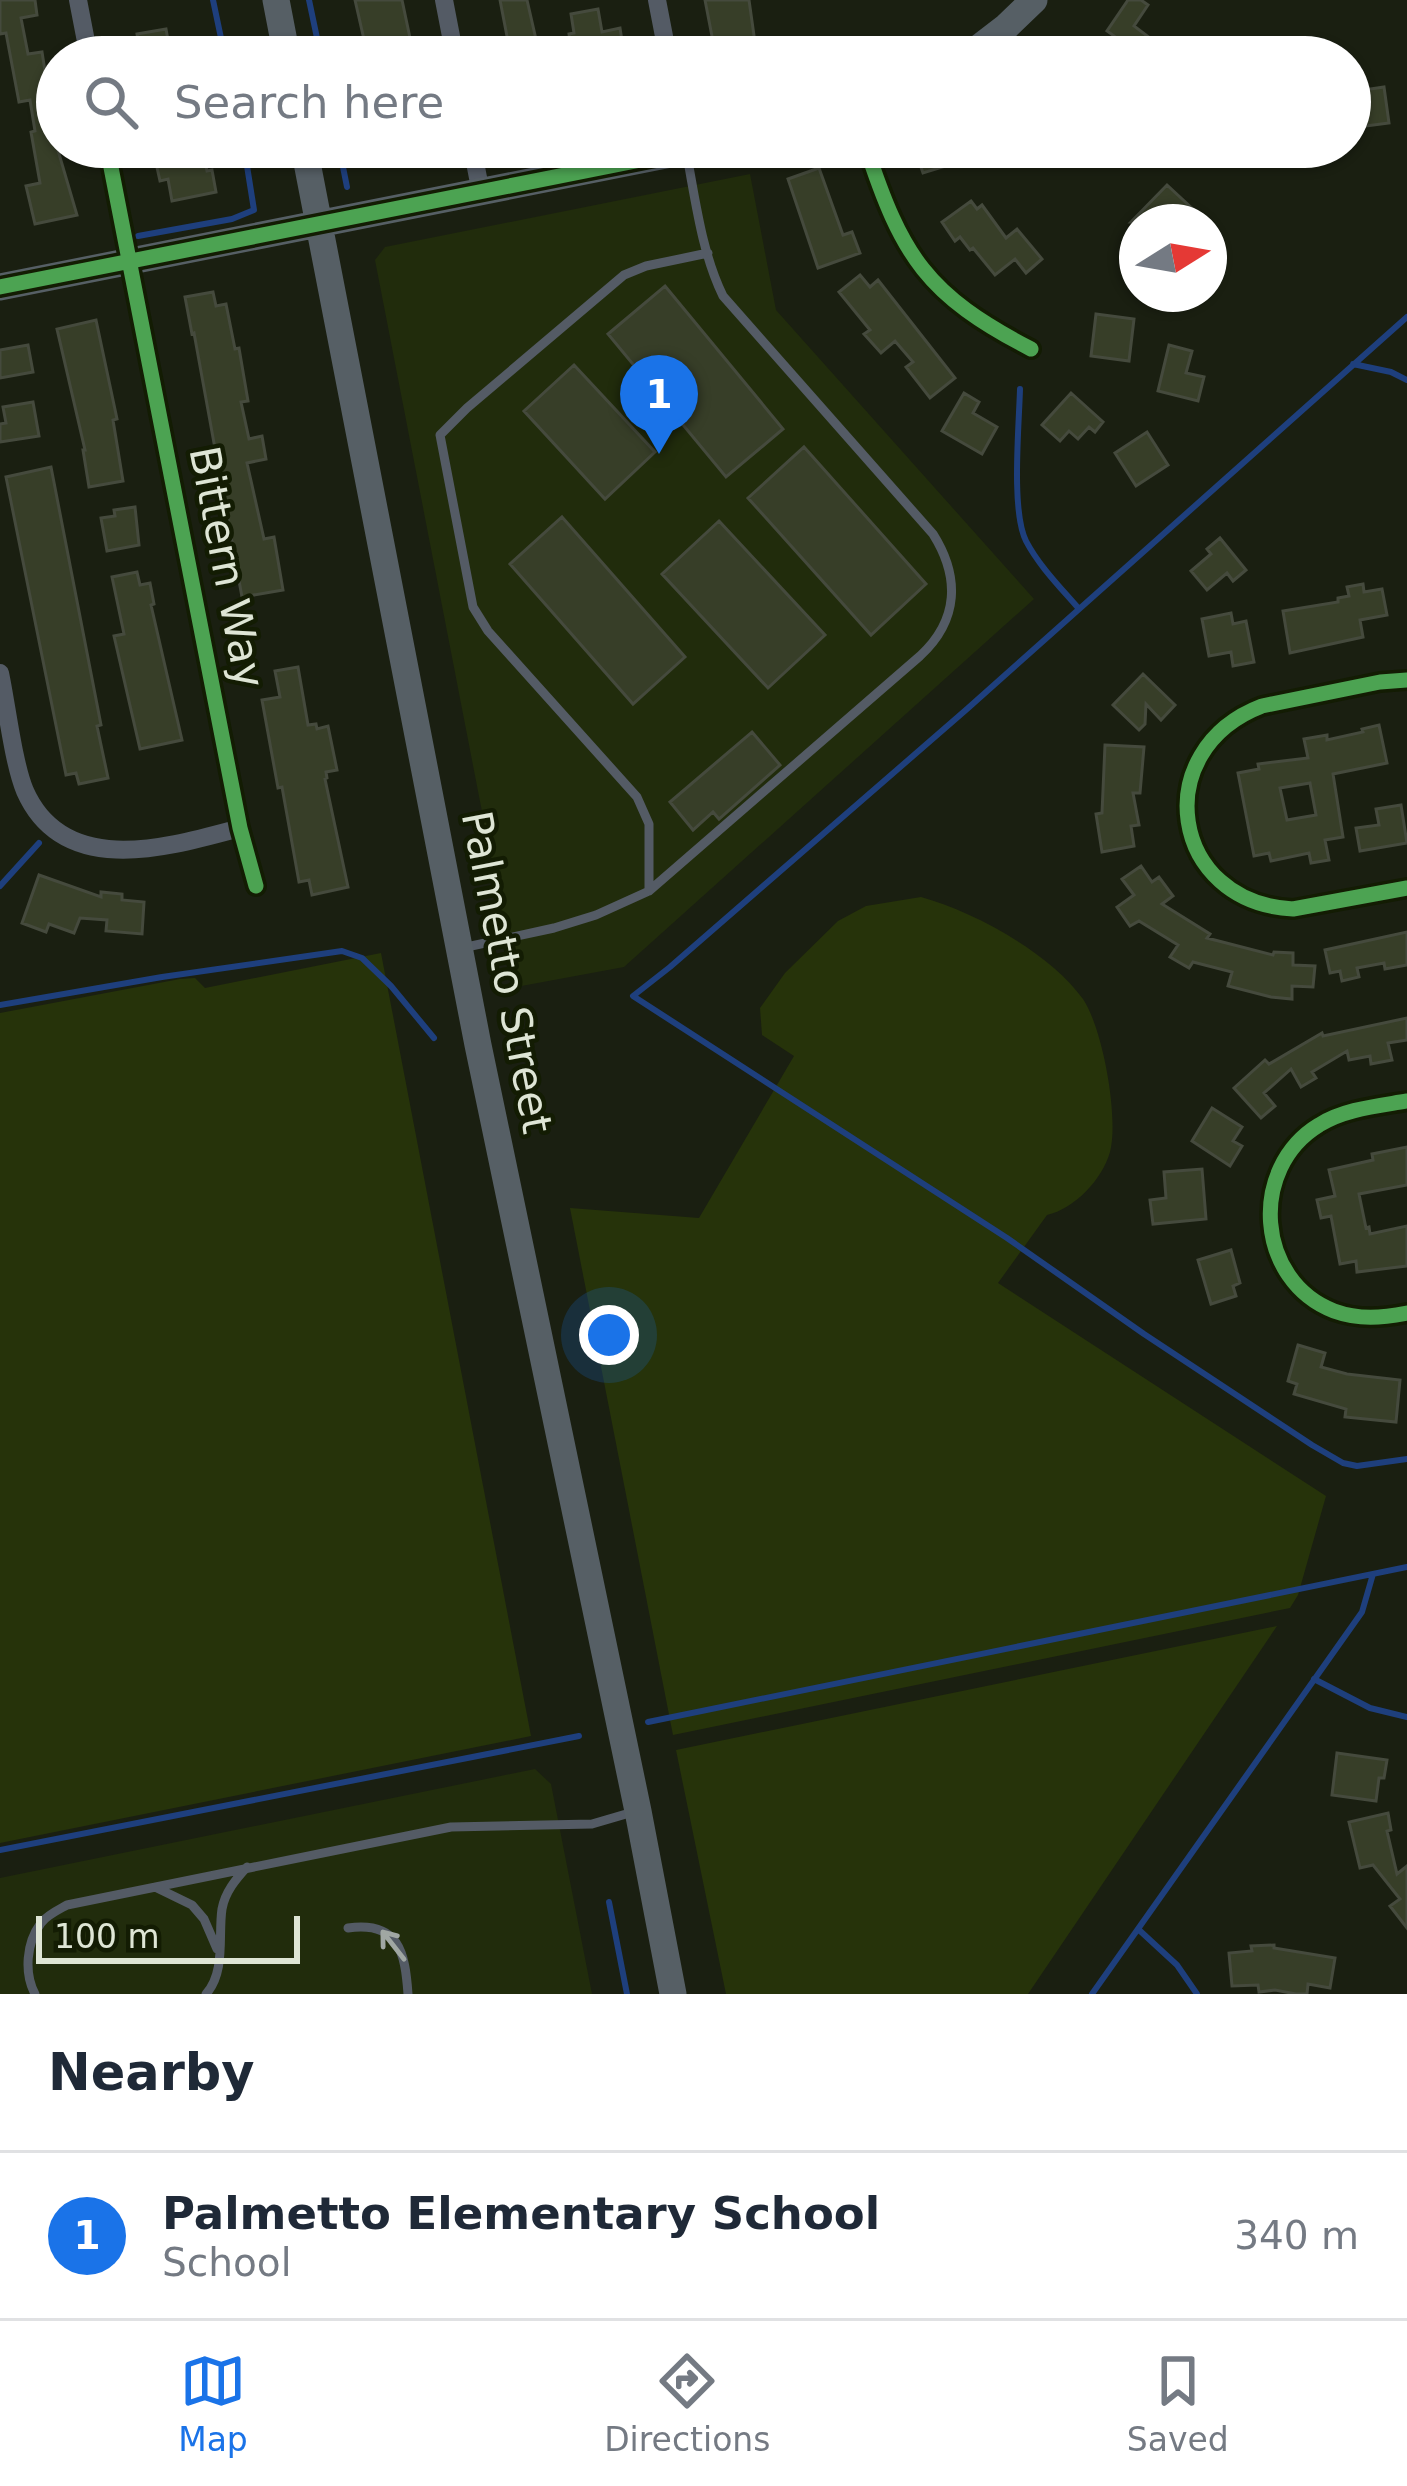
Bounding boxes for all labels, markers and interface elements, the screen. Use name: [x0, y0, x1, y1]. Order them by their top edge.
search box: [36, 36, 1371, 168]
icon: search: [78, 69, 144, 135]
text: Search here: [174, 76, 444, 129]
north arrow: [1119, 204, 1227, 312]
pin: 1: [620, 355, 698, 454]
street label: Bittern Way: [180, 442, 274, 692]
street label: Palmetto Street: [452, 807, 562, 1137]
your location: [579, 1305, 639, 1365]
scale bar: [36, 1910, 300, 1963]
text: 100 m: [54, 1917, 160, 1956]
one-way arrow: [380, 1930, 406, 1962]
text: Nearby: [48, 2043, 255, 2102]
text: Palmetto Elementary School: [162, 2187, 880, 2240]
text: 1: [73, 2213, 101, 2258]
text: 340 m: [1234, 2213, 1359, 2258]
text: School: [162, 2240, 291, 2285]
tab: Map: [178, 2348, 248, 2459]
tab: Directions: [604, 2348, 770, 2459]
tab: Saved: [1127, 2348, 1229, 2459]

